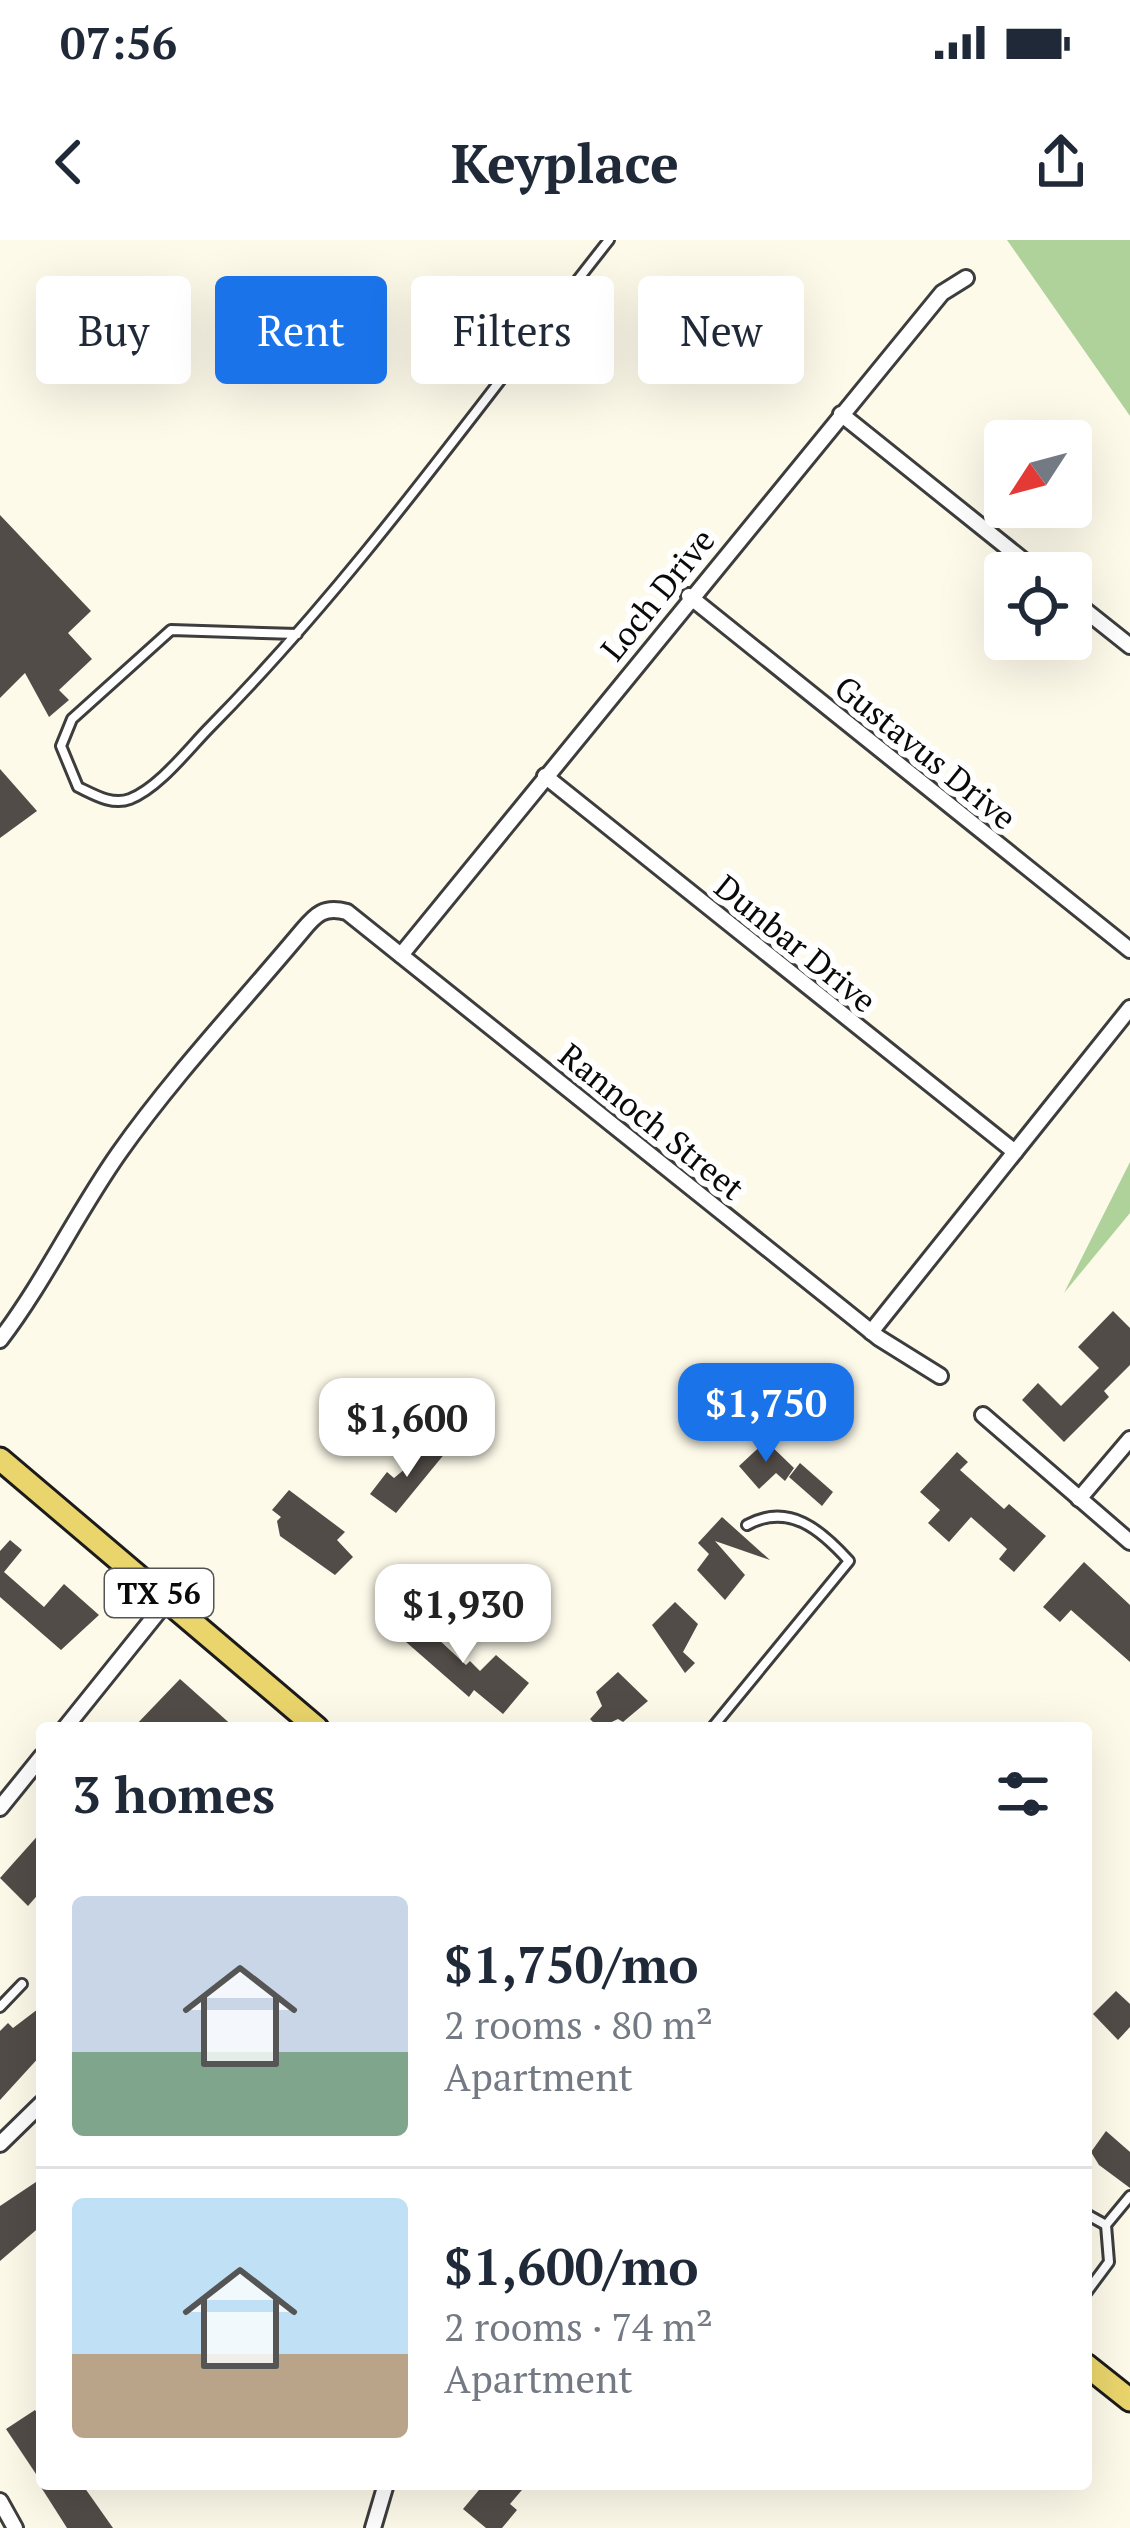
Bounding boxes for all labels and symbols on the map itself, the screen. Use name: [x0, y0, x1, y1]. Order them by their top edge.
north arrow: [984, 420, 1092, 528]
street label: Loch Drive: [591, 519, 723, 669]
street label: Gustavus Drive: [826, 666, 1026, 838]
street label: Dunbar Drive: [706, 865, 886, 1021]
street label: Rannoch Street: [551, 1033, 753, 1209]
pin: $1,750: [668, 1363, 864, 1465]
pin: $1,600: [309, 1378, 505, 1480]
pin: $1,930: [365, 1564, 561, 1666]
road number: TX 56: [105, 1569, 213, 1617]

